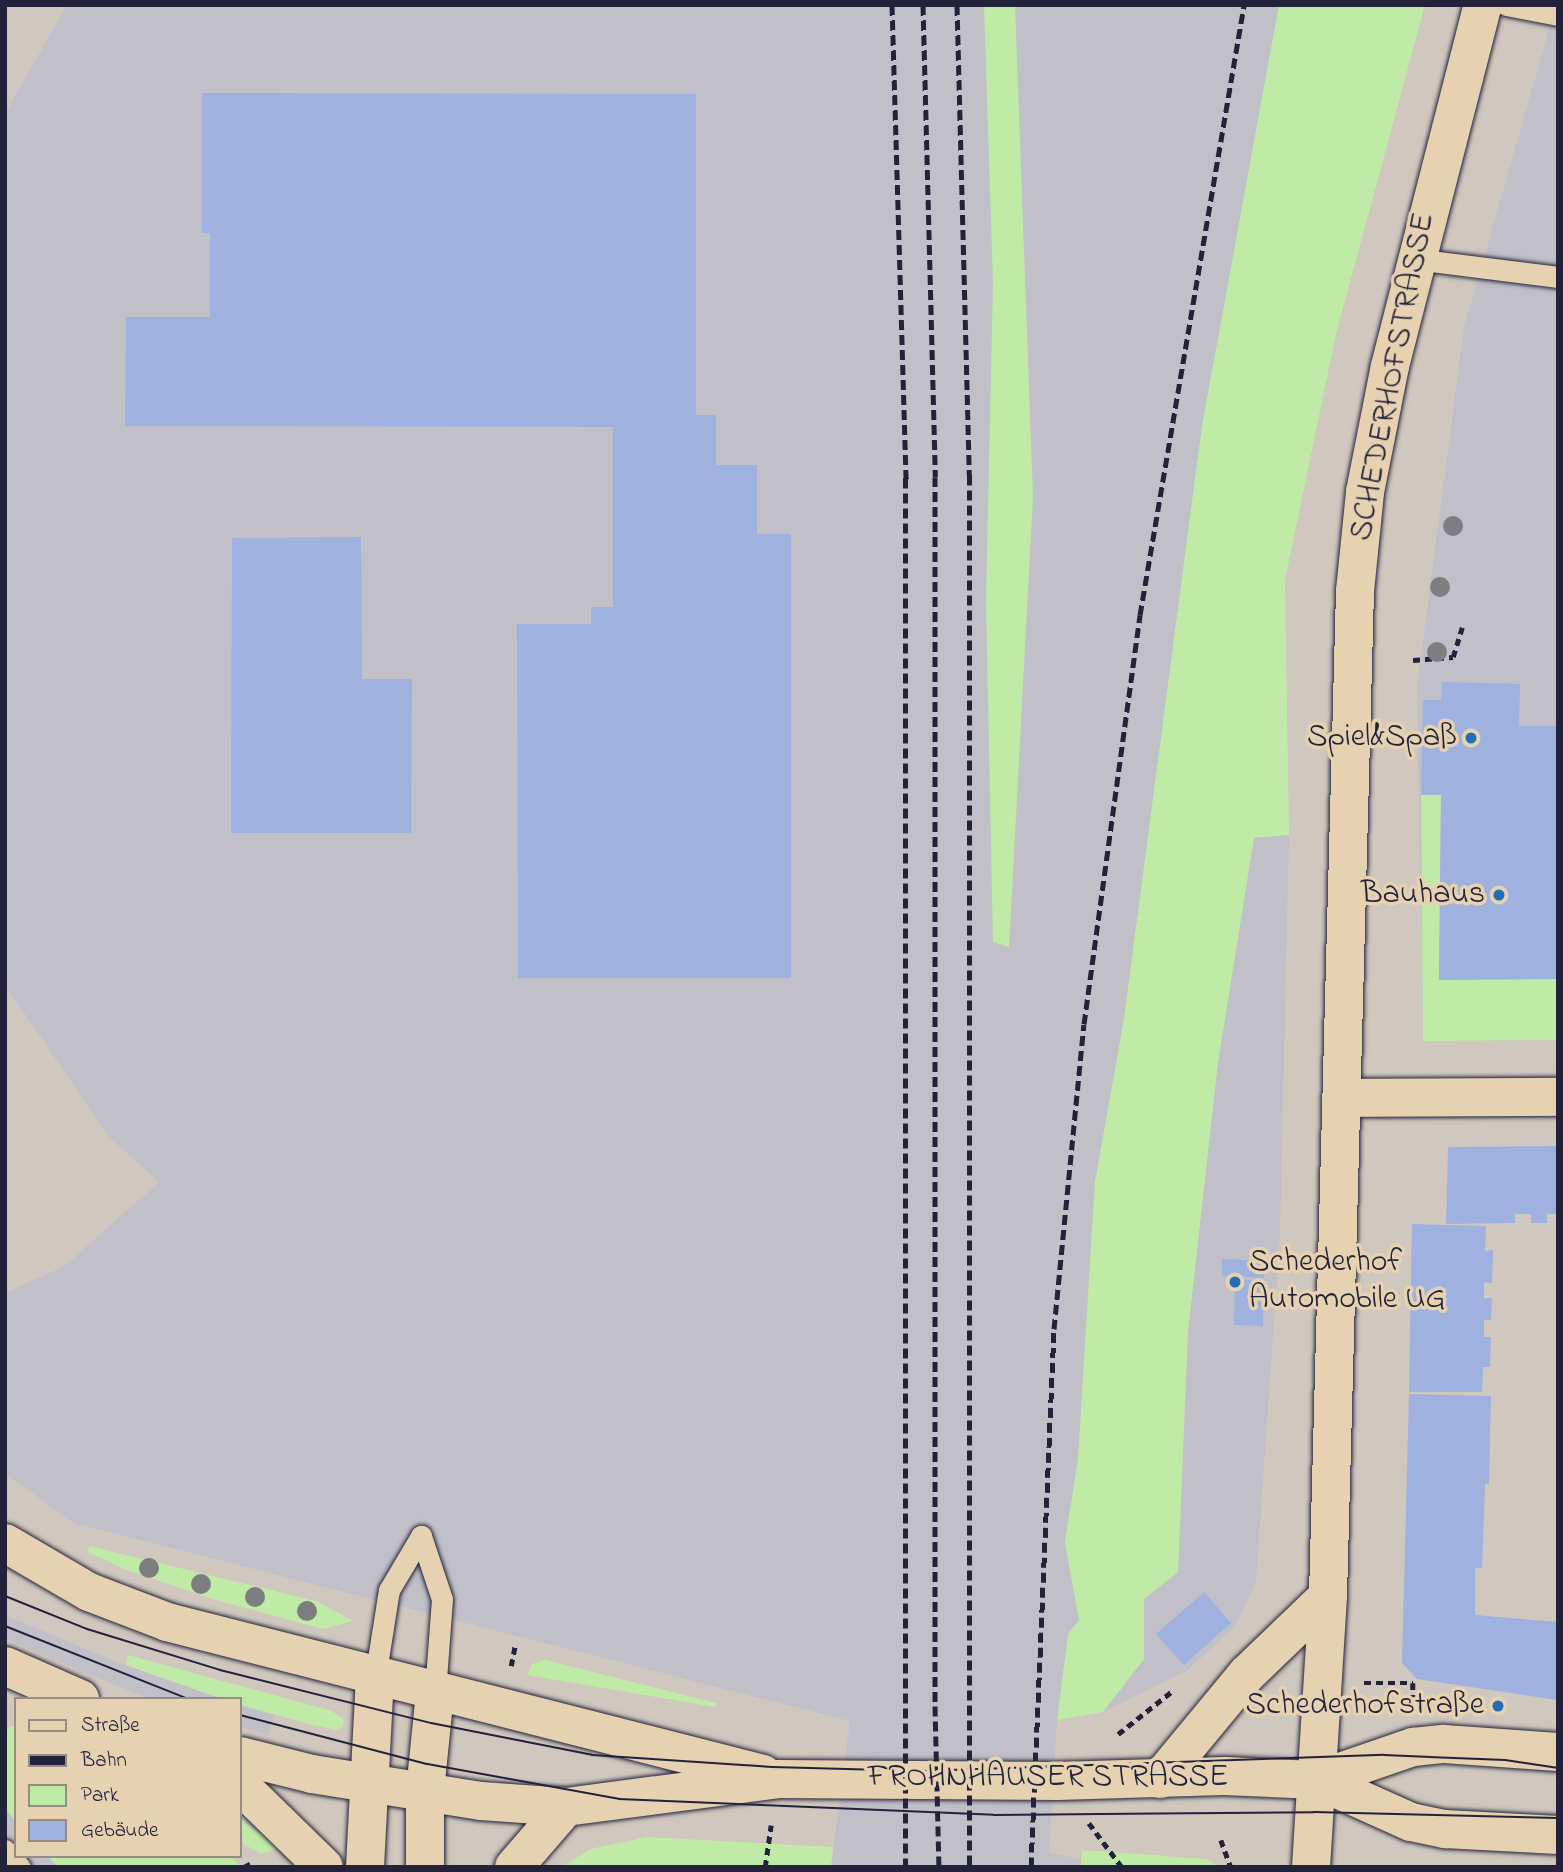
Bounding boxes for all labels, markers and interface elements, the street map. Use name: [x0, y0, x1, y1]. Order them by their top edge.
street label: SCHEDERHOFSTRASSE: [1343, 210, 1445, 544]
place label: Spiel&Spaß: [1307, 719, 1457, 757]
marker: Spiel&Spaß: [1463, 730, 1479, 746]
place label: Bauhaus: [1361, 876, 1485, 914]
marker: Bauhaus: [1491, 887, 1507, 903]
place label: Schederhof Automobile UG: [1249, 1245, 1445, 1320]
marker: Schederhof Automobile UG: [1227, 1274, 1243, 1290]
place label: Schederhofstraße: [1245, 1687, 1484, 1725]
legend: [14, 1697, 242, 1858]
marker: Schederhofstraße: [1490, 1698, 1506, 1714]
text: Straße: [81, 1711, 140, 1741]
text: Bahn: [81, 1746, 127, 1776]
street label: FROHNHAUSER STRASSE: [868, 1759, 1228, 1797]
text: Park: [81, 1781, 119, 1811]
text: Gebäude: [81, 1816, 158, 1846]

